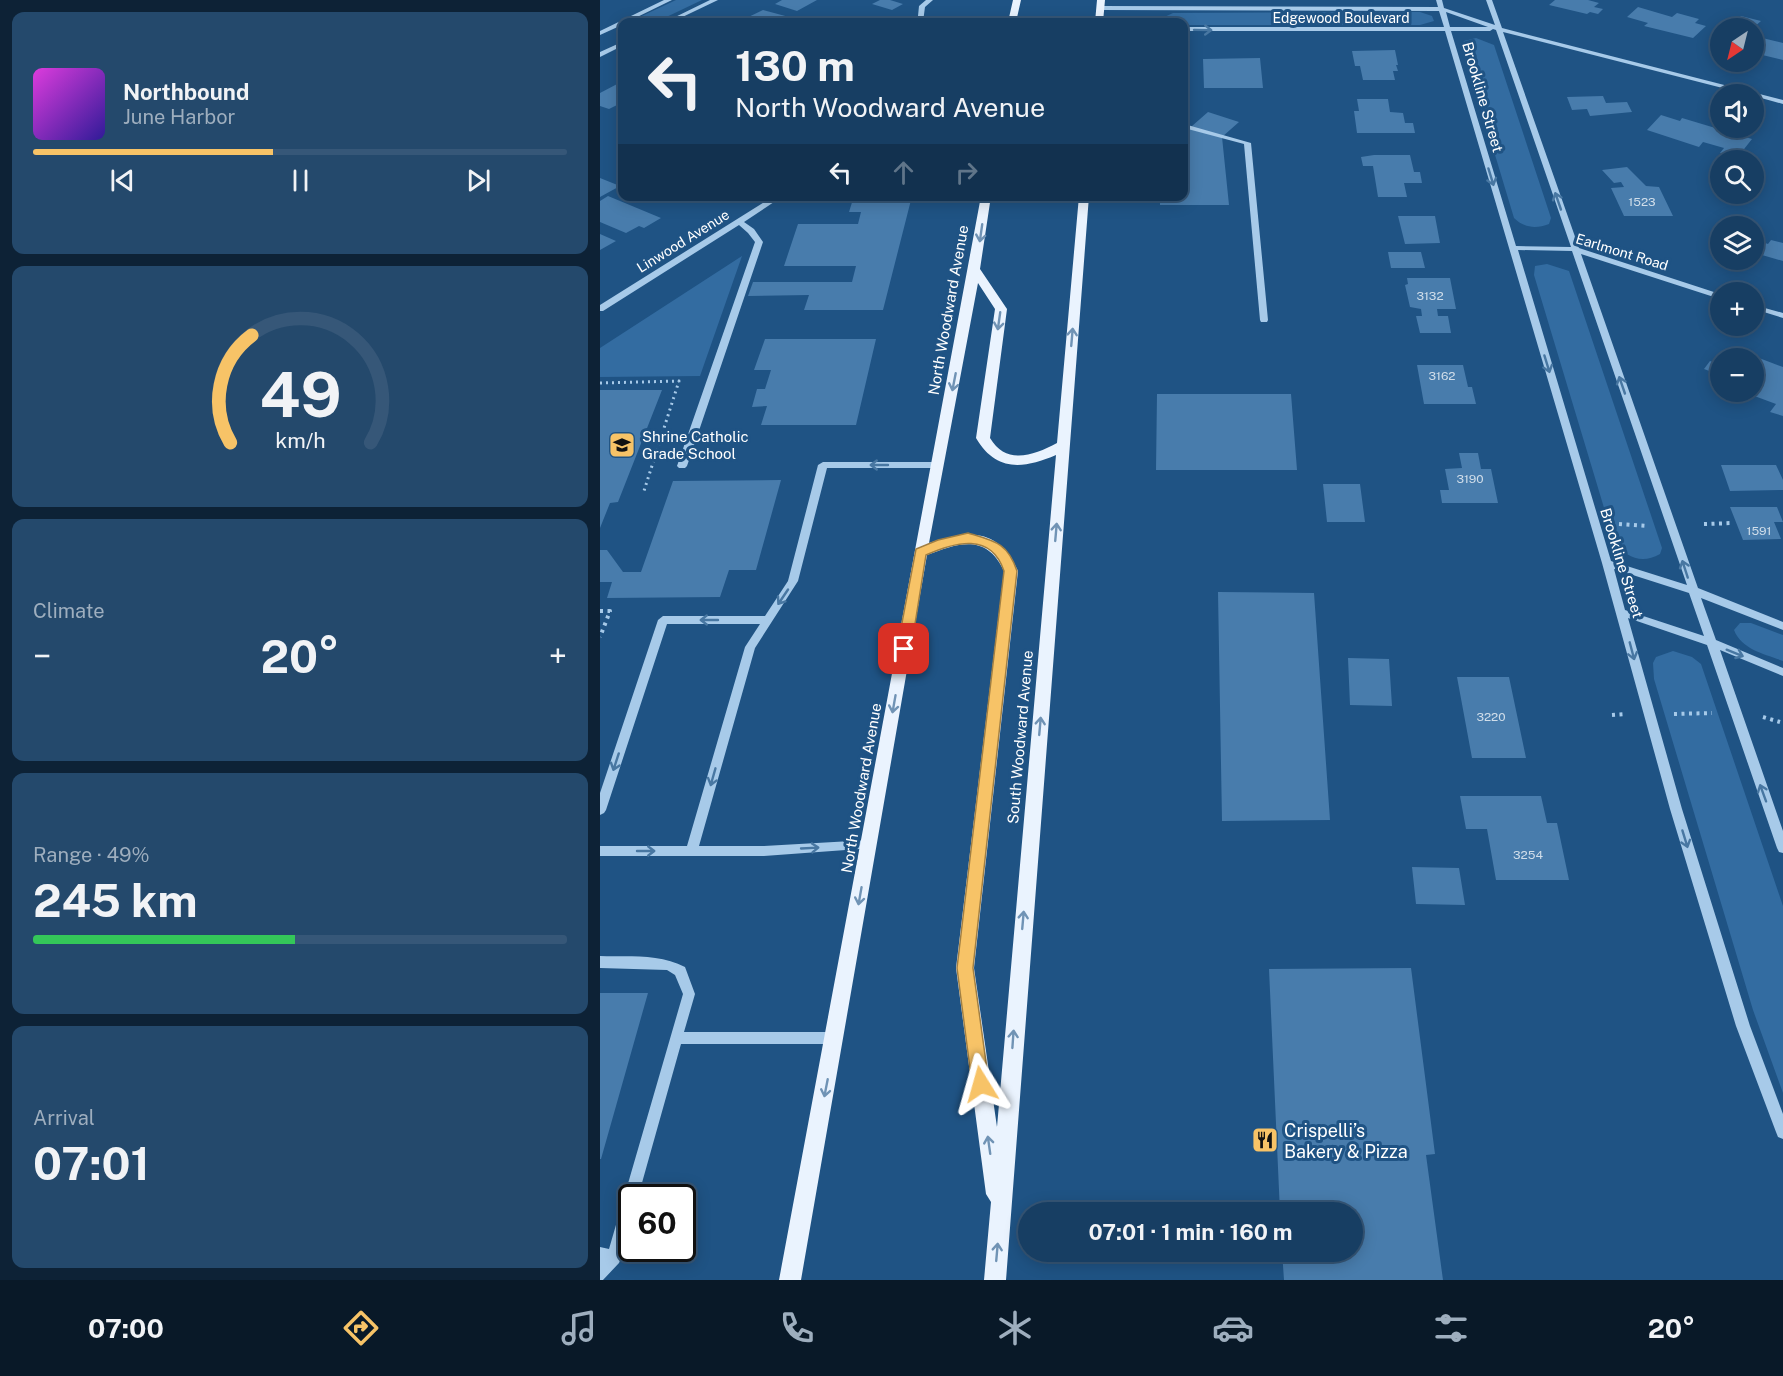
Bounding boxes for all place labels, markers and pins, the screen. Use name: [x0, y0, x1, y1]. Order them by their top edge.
place label: Shrine Catholic Grade School: [642, 428, 749, 462]
school or university icon: Shrine Catholic Grade School: [607, 430, 637, 460]
pin: [878, 623, 929, 674]
place label: Crispelli’s Bakery & Pizza: [1284, 1120, 1408, 1162]
restaurant icon: Crispelli’s Bakery & Pizza: [1250, 1125, 1280, 1155]

